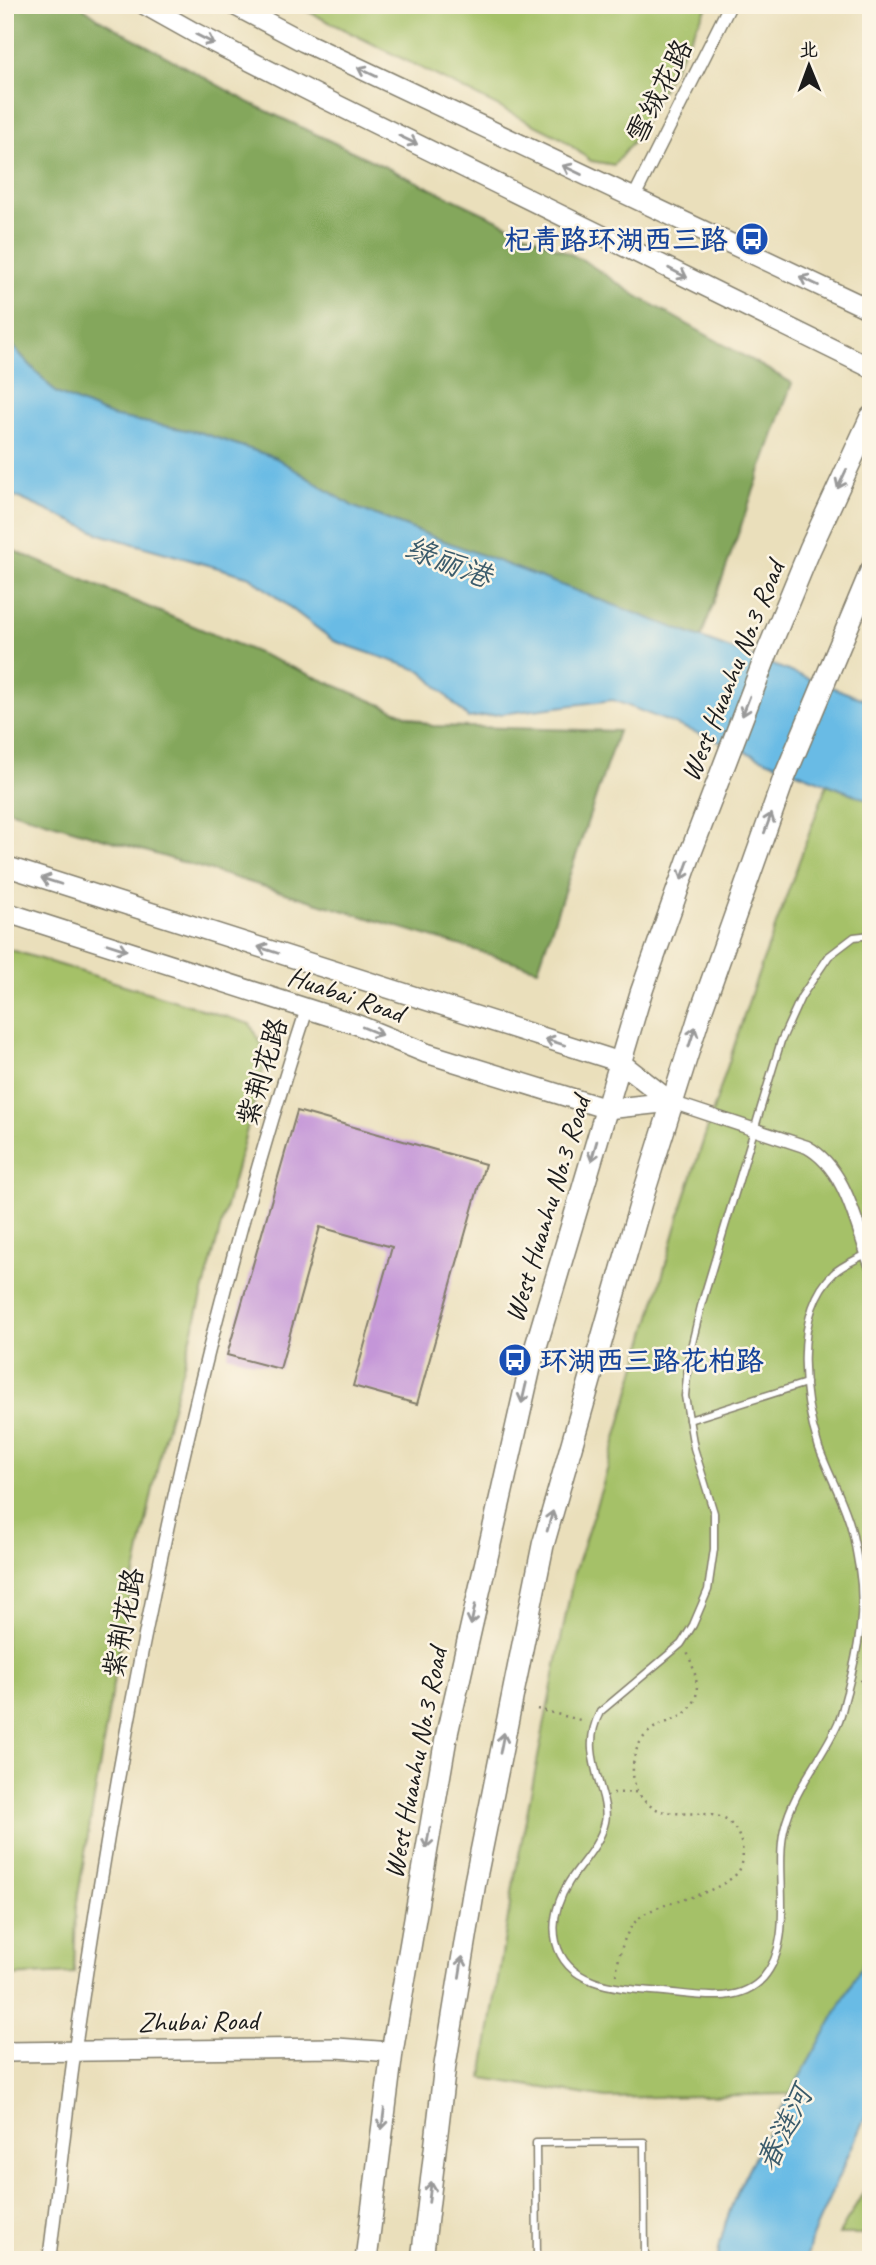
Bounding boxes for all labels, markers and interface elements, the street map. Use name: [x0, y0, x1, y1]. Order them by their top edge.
one-way arrow: [194, 32, 215, 46]
north arrow: [774, 32, 844, 102]
street label: 雪绒花路: [618, 33, 700, 149]
text: 北: [799, 38, 818, 62]
one-way arrow: [356, 64, 377, 77]
one-way arrow: [397, 134, 418, 147]
one-way arrow: [562, 162, 583, 176]
bus stop icon: 杞青路环湖西三路: [733, 220, 771, 258]
place label: 杞青路环湖西三路: [504, 222, 728, 257]
one-way arrow: [667, 267, 688, 281]
one-way arrow: [799, 273, 820, 287]
one-way arrow: [835, 468, 848, 489]
water label: 绿丽港: [399, 528, 500, 597]
street label: West Huanhu No.3 Road: [672, 552, 794, 786]
one-way arrow: [739, 695, 752, 717]
one-way arrow: [763, 812, 775, 834]
one-way arrow: [678, 858, 690, 880]
one-way arrow: [41, 874, 63, 886]
one-way arrow: [106, 941, 128, 954]
one-way arrow: [257, 943, 279, 956]
street label: Huabai Road: [283, 958, 412, 1031]
street label: 紫荆花路: [229, 1013, 295, 1131]
one-way arrow: [360, 1025, 382, 1038]
one-way arrow: [687, 1027, 700, 1049]
one-way arrow: [544, 1034, 566, 1047]
street label: West Huanhu No.3 Road: [496, 1088, 599, 1326]
one-way arrow: [587, 1140, 600, 1162]
bus stop icon: 环湖西三路花柏路: [496, 1341, 534, 1379]
place label: 环湖西三路花柏路: [540, 1343, 764, 1378]
one-way arrow: [516, 1381, 530, 1404]
one-way arrow: [544, 1510, 557, 1532]
street label: 紫荆花路: [95, 1565, 151, 1681]
one-way arrow: [466, 1603, 480, 1626]
street label: West Huanhu No.3 Road: [376, 1641, 455, 1881]
one-way arrow: [496, 1732, 509, 1755]
one-way arrow: [421, 1826, 434, 1849]
one-way arrow: [455, 1956, 468, 1979]
street label: Zhubai Road: [138, 2002, 262, 2040]
water label: 春涟河: [747, 2075, 823, 2177]
one-way arrow: [377, 2107, 390, 2130]
one-way arrow: [423, 2181, 436, 2204]

